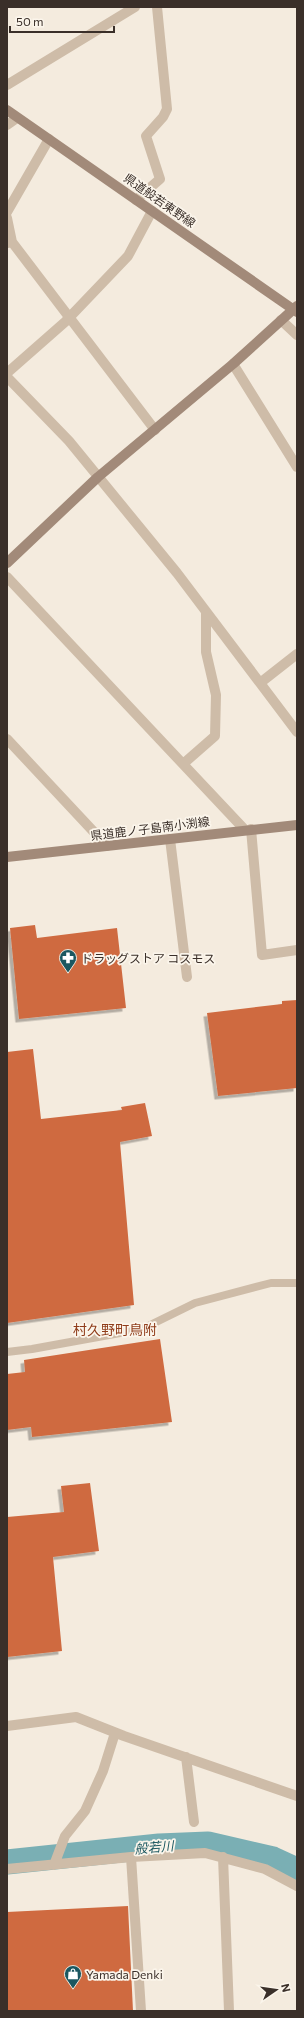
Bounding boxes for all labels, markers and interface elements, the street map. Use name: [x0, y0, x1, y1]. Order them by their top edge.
scale bar: [10, 8, 114, 34]
text: 50 m: [16, 14, 44, 28]
street label: 県道般若東野線: [122, 170, 198, 230]
street label: 県道鹿ノ子島南小渕線: [90, 814, 210, 842]
pharmacy icon: ドラッグストア コスモス: [58, 948, 78, 973]
place label: ドラッグストア コスモス: [81, 951, 215, 965]
district label: 村久野町鳥附: [73, 1321, 157, 1338]
water label: 般若川: [134, 1837, 176, 1857]
shop icon: Yamada Denki: [63, 1964, 83, 1989]
place label: Yamada Denki: [86, 1967, 163, 1981]
north arrow: [256, 1970, 296, 2010]
text: N: [279, 1982, 293, 1993]

